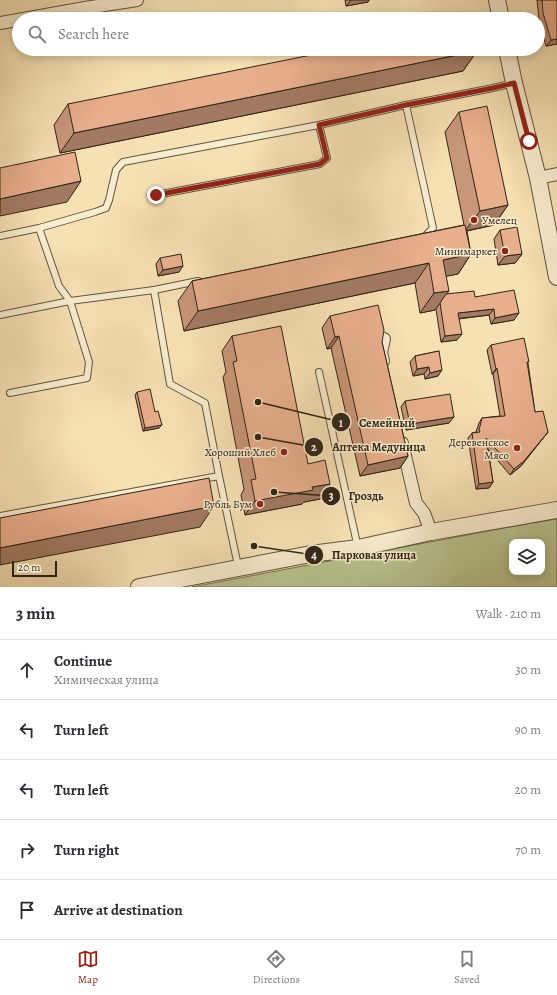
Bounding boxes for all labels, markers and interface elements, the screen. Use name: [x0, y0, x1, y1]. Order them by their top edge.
search box: [12, 12, 545, 56]
icon: search: [26, 23, 48, 45]
text: Search here: [58, 24, 129, 44]
route start: [520, 132, 538, 150]
route end: [147, 186, 165, 204]
place label: Умелец: [482, 213, 517, 228]
marker: Умелец: [469, 215, 479, 225]
place label: Минимаркет: [435, 244, 497, 259]
marker: Минимаркет: [500, 246, 510, 256]
callout: Семейный: [331, 410, 423, 434]
text: 1: [339, 415, 344, 431]
text: Семейный: [359, 415, 415, 431]
callout: Аптека Медуница: [304, 435, 433, 459]
place label: Деревенское Мясо: [449, 435, 509, 463]
text: 2: [311, 439, 317, 455]
text: Аптека Медуница: [331, 439, 426, 455]
marker: Деревенское Мясо: [512, 443, 522, 453]
place label: Хороший Хлеб: [205, 445, 276, 460]
marker: Хороший Хлеб: [279, 447, 289, 457]
callout: Гроздь: [321, 484, 392, 508]
text: 3: [328, 488, 334, 504]
text: Гроздь: [348, 488, 384, 504]
place label: Рубль Бум: [204, 497, 252, 512]
marker: Рубль Бум: [255, 499, 265, 509]
map controls: [509, 539, 545, 575]
button: layers: [509, 539, 545, 575]
callout: Парковая улица: [304, 543, 424, 567]
text: 4: [311, 547, 317, 563]
text: Парковая улица: [332, 547, 416, 563]
scale bar: [12, 559, 57, 578]
text: 20 m: [18, 560, 40, 575]
text: 3 min: [16, 602, 55, 625]
text: Walk · 210 m: [476, 605, 541, 622]
text: Continue: [54, 651, 112, 671]
icon: ahead: [16, 659, 38, 681]
text: 30 m: [515, 661, 541, 678]
text: Химическая улица: [54, 671, 159, 688]
icon: left: [16, 719, 38, 741]
text: Turn left: [54, 720, 109, 740]
text: 90 m: [515, 721, 541, 738]
icon: left: [16, 779, 38, 801]
text: Turn left: [54, 780, 109, 800]
text: 20 m: [515, 781, 541, 798]
icon: right: [16, 839, 38, 861]
text: Turn right: [54, 840, 119, 860]
text: 70 m: [515, 841, 541, 858]
icon: arrive: [16, 899, 38, 921]
text: Arrive at destination: [54, 900, 183, 920]
tab: Map: [77, 948, 99, 987]
tab: Directions: [253, 948, 300, 987]
tab: Saved: [454, 948, 480, 987]

